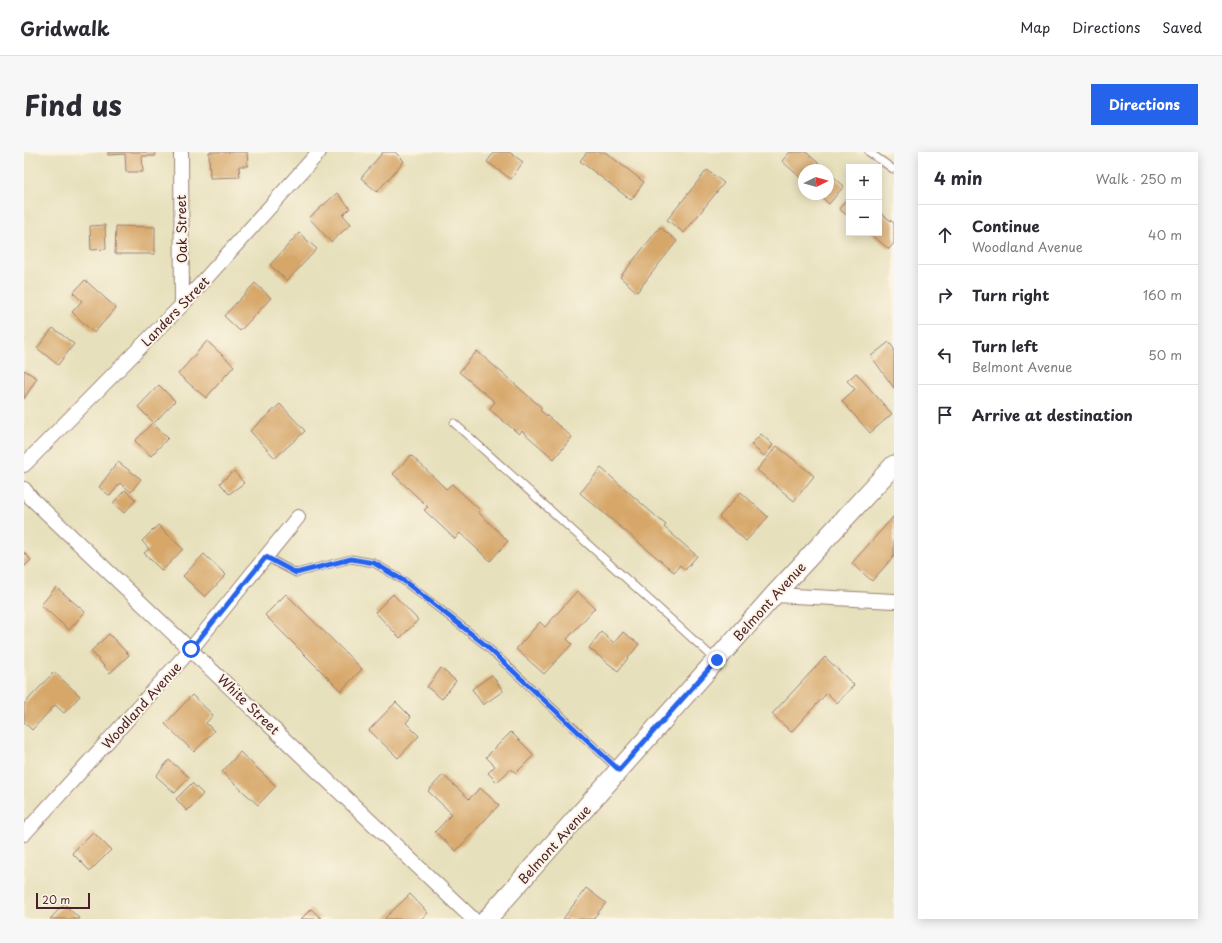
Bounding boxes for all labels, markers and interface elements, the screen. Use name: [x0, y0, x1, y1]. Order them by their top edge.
text: Gridwalk: [20, 14, 110, 42]
text: Map: [1020, 17, 1050, 38]
text: Directions: [1072, 17, 1140, 38]
text: Saved: [1162, 17, 1202, 38]
text: Find us: [24, 83, 122, 126]
button: Directions: [1091, 84, 1198, 125]
north arrow: [798, 164, 834, 200]
map controls: [846, 164, 882, 236]
button: +: [846, 164, 882, 200]
text: 4 min: [934, 165, 982, 191]
text: Walk · 250 m: [1096, 169, 1182, 188]
street label: Oak Street: [171, 195, 191, 263]
button: −: [846, 200, 882, 236]
text: Continue: [972, 214, 1040, 237]
icon: ahead: [934, 224, 956, 246]
text: 40 m: [1148, 225, 1182, 244]
text: Woodland Avenue: [972, 237, 1083, 256]
street label: Landers Street: [137, 272, 213, 350]
text: Turn right: [972, 283, 1049, 306]
icon: right: [934, 284, 956, 306]
text: 160 m: [1143, 285, 1182, 304]
text: Turn left: [972, 334, 1038, 357]
icon: left: [934, 344, 956, 366]
text: 50 m: [1148, 345, 1182, 364]
text: Belmont Avenue: [972, 357, 1072, 376]
text: Arrive at destination: [972, 403, 1133, 426]
icon: arrive: [934, 404, 956, 426]
street label: Belmont Avenue: [728, 557, 810, 645]
route start: [182, 640, 200, 658]
route end: [708, 651, 726, 669]
street label: Woodland Avenue: [97, 657, 185, 753]
street label: White Street: [214, 670, 284, 738]
street label: Belmont Avenue: [513, 800, 595, 888]
scale bar: [36, 891, 90, 910]
text: 20 m: [42, 891, 70, 908]

